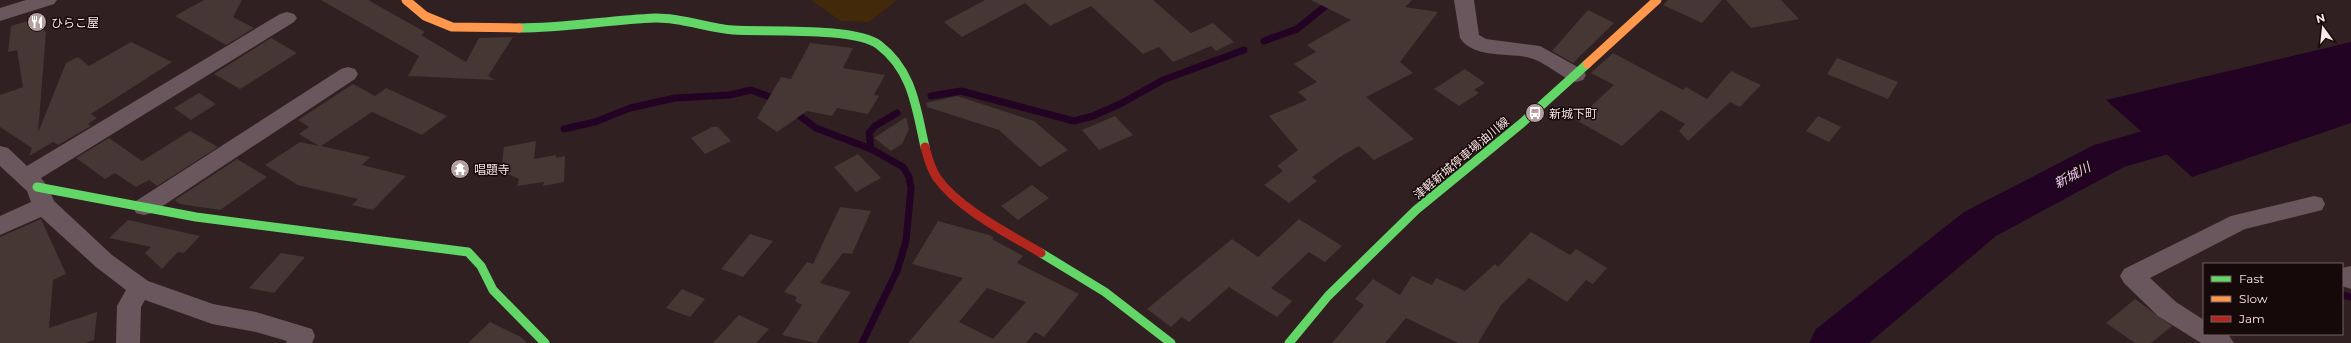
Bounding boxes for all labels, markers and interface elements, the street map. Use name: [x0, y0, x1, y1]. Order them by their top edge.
north arrow: [2303, 8, 2343, 48]
text: N: [2314, 10, 2327, 26]
restaurant icon: ひらこ屋: [26, 11, 48, 33]
place label: ひらこ屋: [51, 15, 99, 30]
bus stop icon: 新城下町: [1524, 102, 1546, 124]
place label: 新城下町: [1549, 106, 1597, 121]
street label: 津軽新城停車場油川線: [1410, 114, 1512, 202]
temple icon: 唱題寺: [449, 158, 471, 180]
water label: 新城川: [2051, 158, 2095, 191]
place label: 唱題寺: [474, 162, 510, 177]
legend: [2203, 263, 2343, 335]
text: Fast: [2239, 271, 2264, 286]
text: Slow: [2239, 291, 2268, 306]
text: Jam: [2238, 311, 2265, 326]

